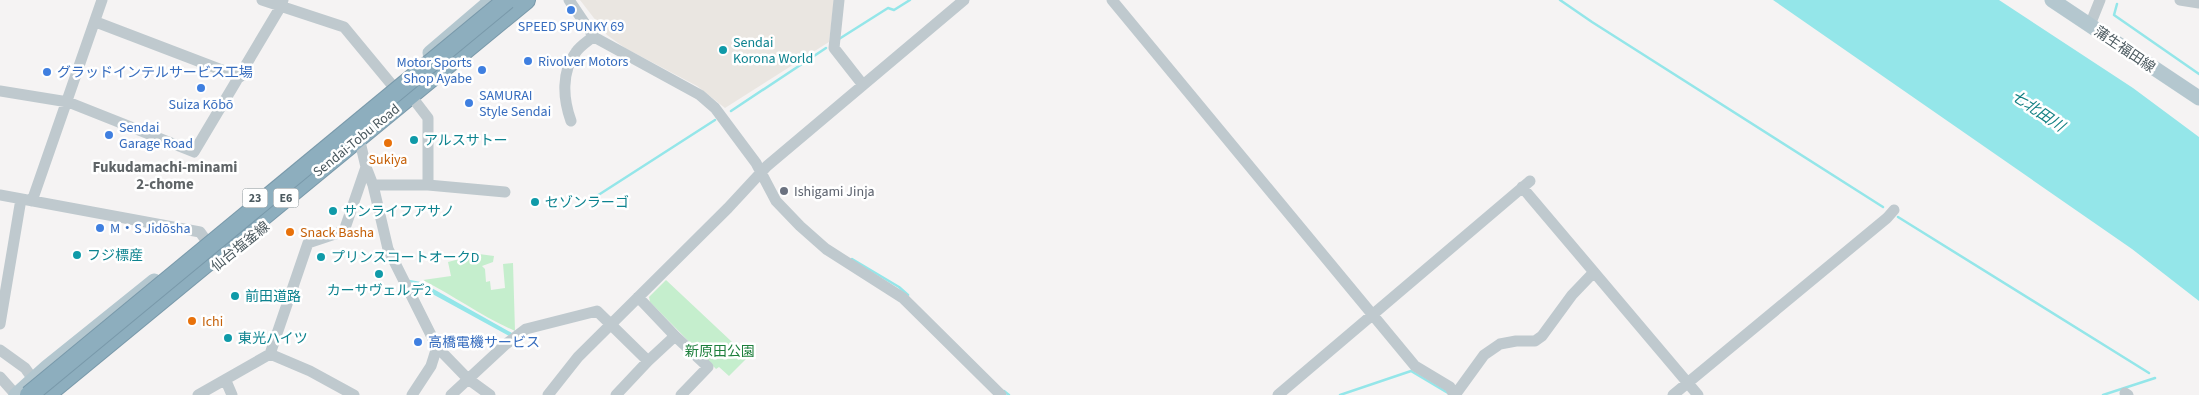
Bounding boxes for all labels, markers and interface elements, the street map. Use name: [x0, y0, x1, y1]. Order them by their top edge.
marker: SPEED SPUNKY 69: [565, 4, 577, 16]
place label: SPEED SPUNKY 69: [518, 17, 624, 37]
street label: 蒲生福田線: [2090, 22, 2159, 78]
place label: Sendai Korona World: [733, 33, 813, 69]
marker: Sendai Korona World: [717, 44, 729, 56]
place label: Rivolver Motors: [538, 52, 629, 72]
place label: Motor Sports Shop Ayabe: [397, 53, 472, 89]
marker: Rivolver Motors: [522, 55, 534, 67]
place label: グラッドインテルサービス工場: [57, 63, 253, 83]
marker: Motor Sports Shop Ayabe: [476, 64, 488, 76]
marker: グラッドインテルサービス工場: [41, 66, 53, 78]
marker: Suiza Kōbō: [195, 82, 207, 94]
place label: SAMURAI Style Sendai: [479, 86, 551, 122]
water label: 七北田川: [2007, 86, 2070, 138]
place label: Suiza Kōbō: [169, 95, 233, 115]
marker: SAMURAI Style Sendai: [463, 97, 475, 109]
street label: Sendai-Tobu Road: [309, 100, 404, 182]
place label: Sendai Garage Road: [119, 118, 193, 154]
marker: Sendai Garage Road: [103, 129, 115, 141]
place label: アルスサトー: [424, 131, 508, 151]
marker: アルスサトー: [408, 134, 420, 146]
marker: Sukiya: [382, 137, 394, 149]
place label: Sukiya: [369, 150, 407, 170]
district label: Fukudamachi-minami 2-chome: [92, 157, 238, 195]
place label: Ishigami Jinja: [794, 182, 875, 202]
marker: Ishigami Jinja: [778, 185, 790, 197]
road number: 23: [242, 188, 268, 208]
road number: E6: [274, 188, 298, 208]
place label: セゾンラーゴ: [545, 193, 629, 213]
marker: セゾンラーゴ: [529, 196, 541, 208]
place label: サンライフアサノ: [343, 202, 455, 222]
marker: サンライフアサノ: [327, 205, 339, 217]
street label: 仙台塩釜線: [207, 217, 274, 277]
place label: M・S Jidōsha: [110, 219, 190, 239]
marker: M・S Jidōsha: [94, 222, 106, 234]
place label: Snack Basha: [300, 223, 374, 243]
marker: Snack Basha: [284, 226, 296, 238]
place label: フジ標産: [87, 246, 143, 266]
place label: プリンスコートオークD: [331, 248, 479, 268]
marker: フジ標産: [71, 249, 83, 261]
marker: プリンスコートオークD: [315, 251, 327, 263]
marker: カーサヴェルデ2: [373, 268, 385, 280]
place label: カーサヴェルデ2: [327, 281, 431, 301]
place label: 前田道路: [245, 287, 301, 307]
marker: 前田道路: [229, 290, 241, 302]
place label: Ichi: [202, 312, 223, 332]
marker: Ichi: [186, 315, 198, 327]
place label: 東光ハイツ: [238, 329, 308, 349]
marker: 東光ハイツ: [222, 332, 234, 344]
place label: 高橋電機サービス: [428, 333, 540, 353]
marker: 高橋電機サービス: [412, 336, 424, 348]
park label: 新原田公園: [685, 342, 755, 362]

